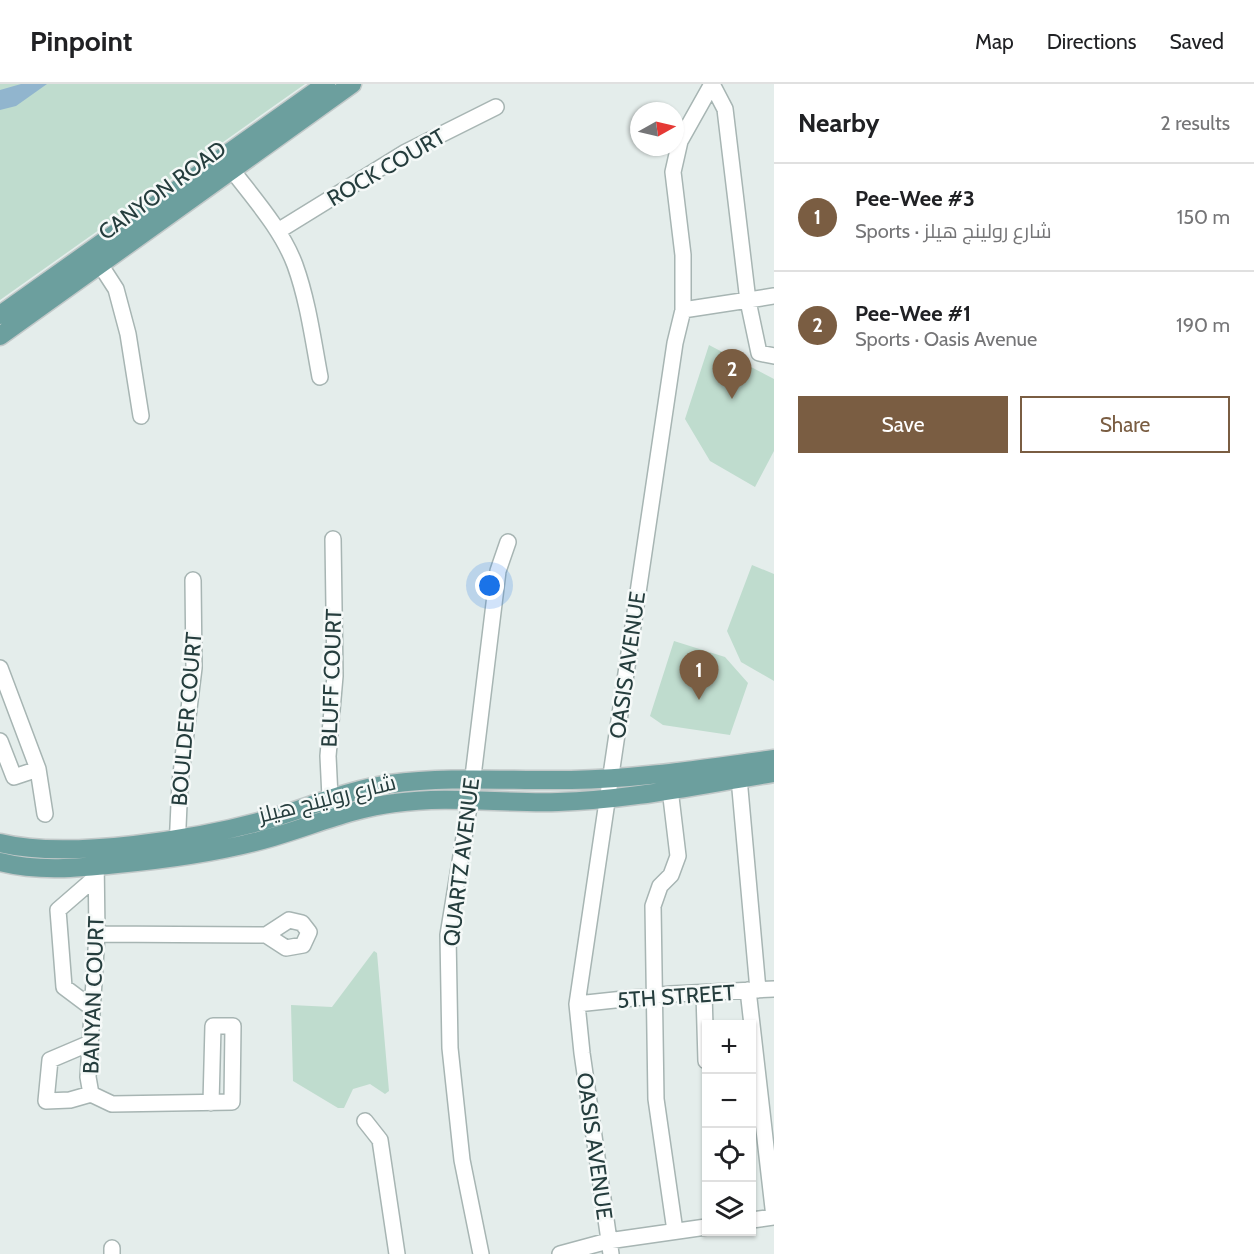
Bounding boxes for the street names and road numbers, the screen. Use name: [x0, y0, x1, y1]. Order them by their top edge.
street label: ROCK COURT: [322, 123, 450, 212]
street label: CANYON ROAD: [93, 135, 231, 246]
street label: OASIS AVENUE: [604, 590, 651, 740]
street label: BLUFF COURT: [316, 608, 347, 748]
street label: BOULDER COURT: [165, 631, 208, 807]
street label: شارع رولينج هيلز: [254, 768, 399, 830]
street label: QUARTZ AVENUE: [438, 776, 485, 948]
street label: BANYAN COURT: [77, 915, 110, 1074]
street label: 5TH STREET: [616, 979, 736, 1014]
street label: OASIS AVENUE: [571, 1071, 618, 1221]

